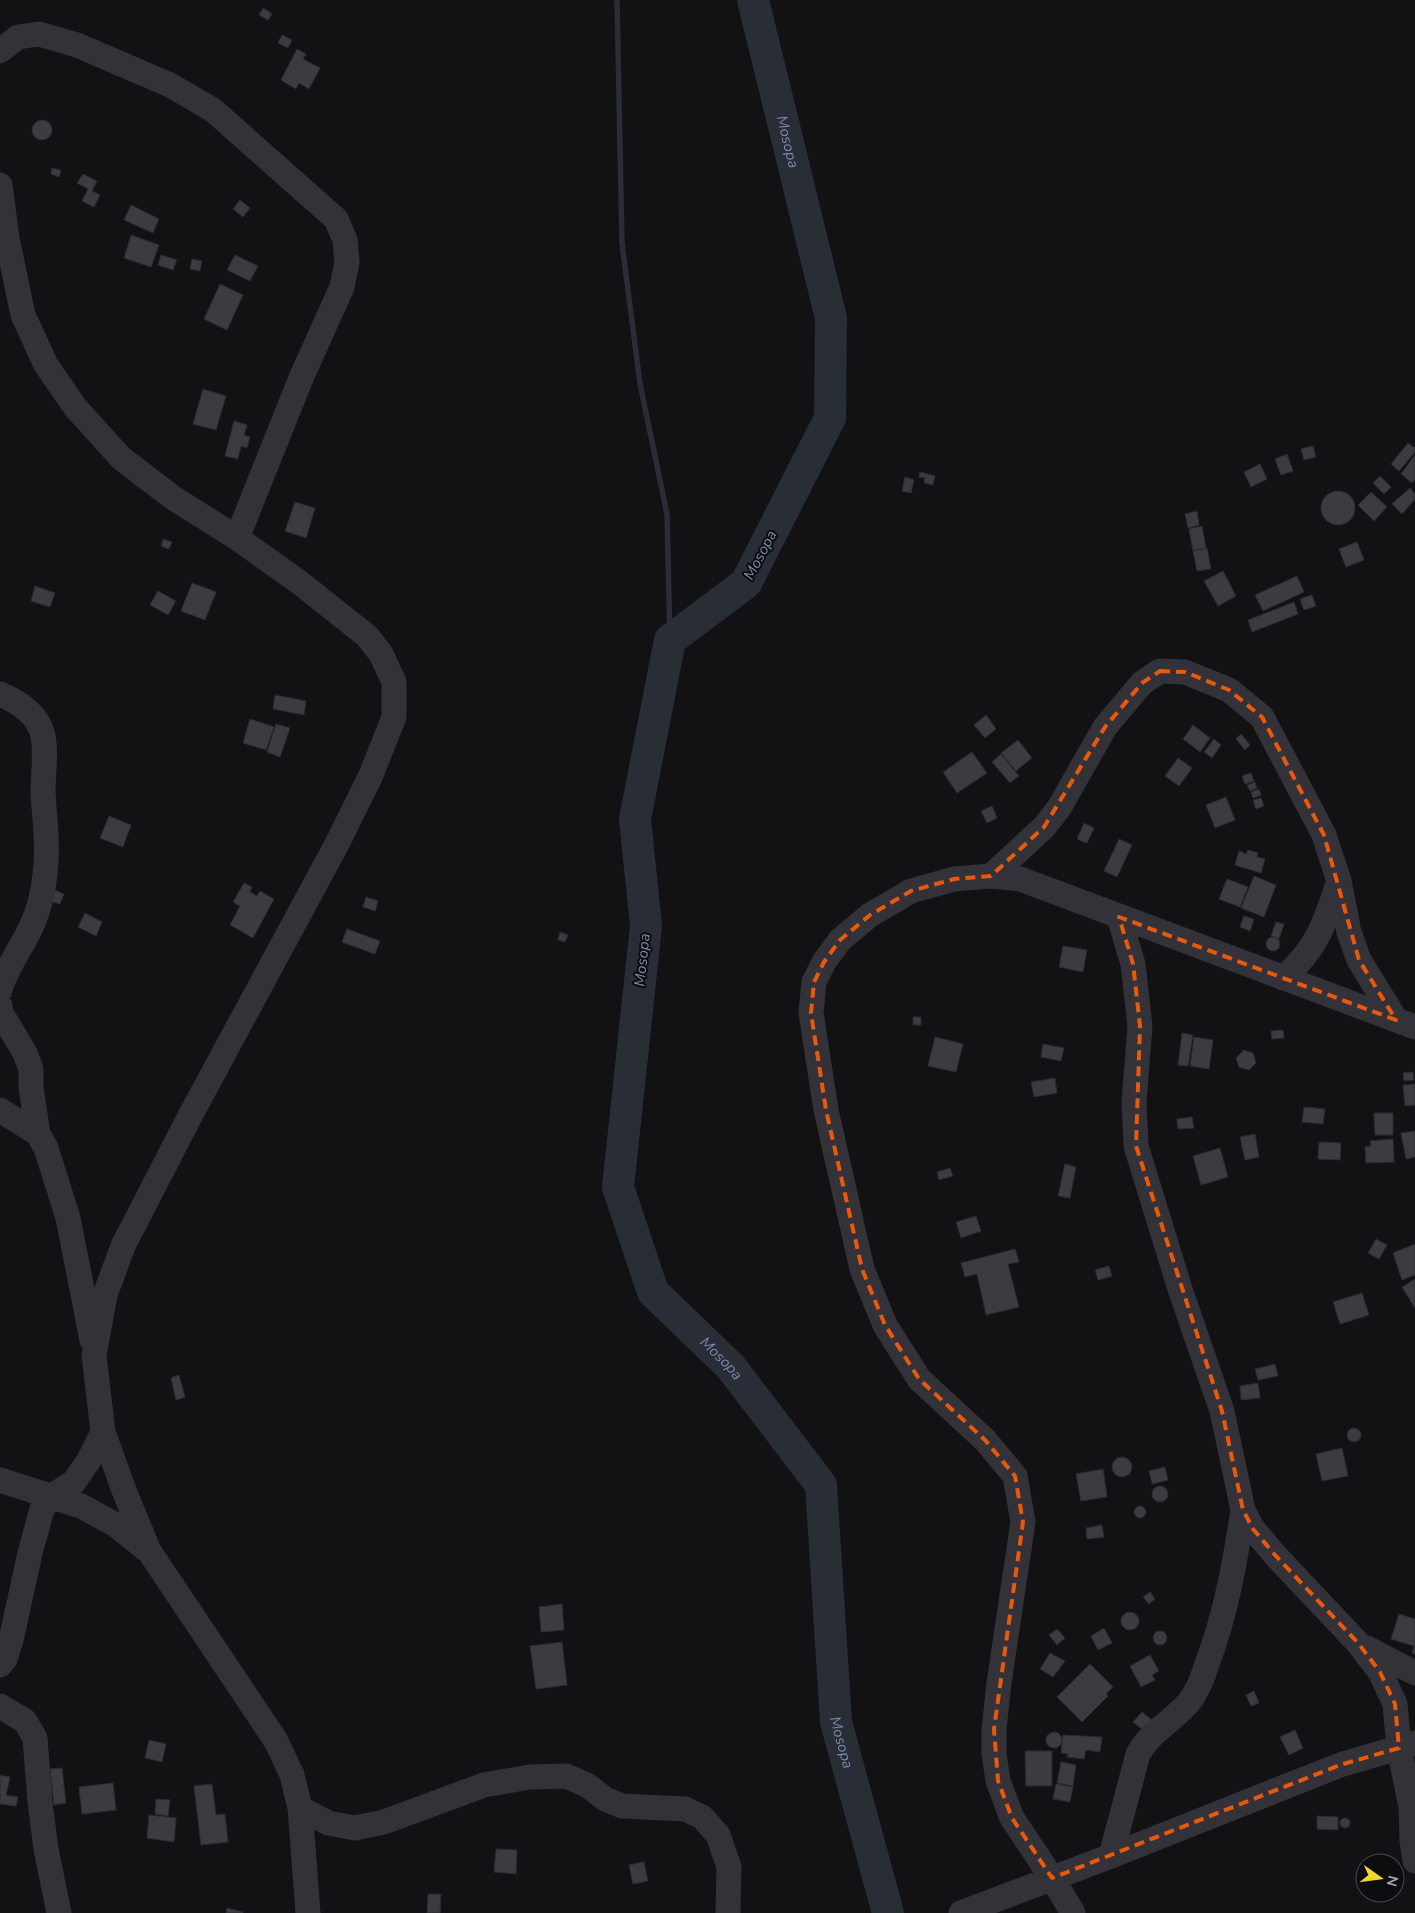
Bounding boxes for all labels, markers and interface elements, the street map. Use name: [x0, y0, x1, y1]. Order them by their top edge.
water label: Mosopa: [772, 113, 804, 170]
water label: Mosopa: [739, 527, 781, 583]
water label: Mosopa: [629, 932, 655, 988]
water label: Mosopa: [695, 1332, 747, 1384]
water label: Mosopa: [825, 1714, 858, 1771]
north arrow: [1355, 1853, 1405, 1903]
text: N: [1382, 1874, 1403, 1888]

